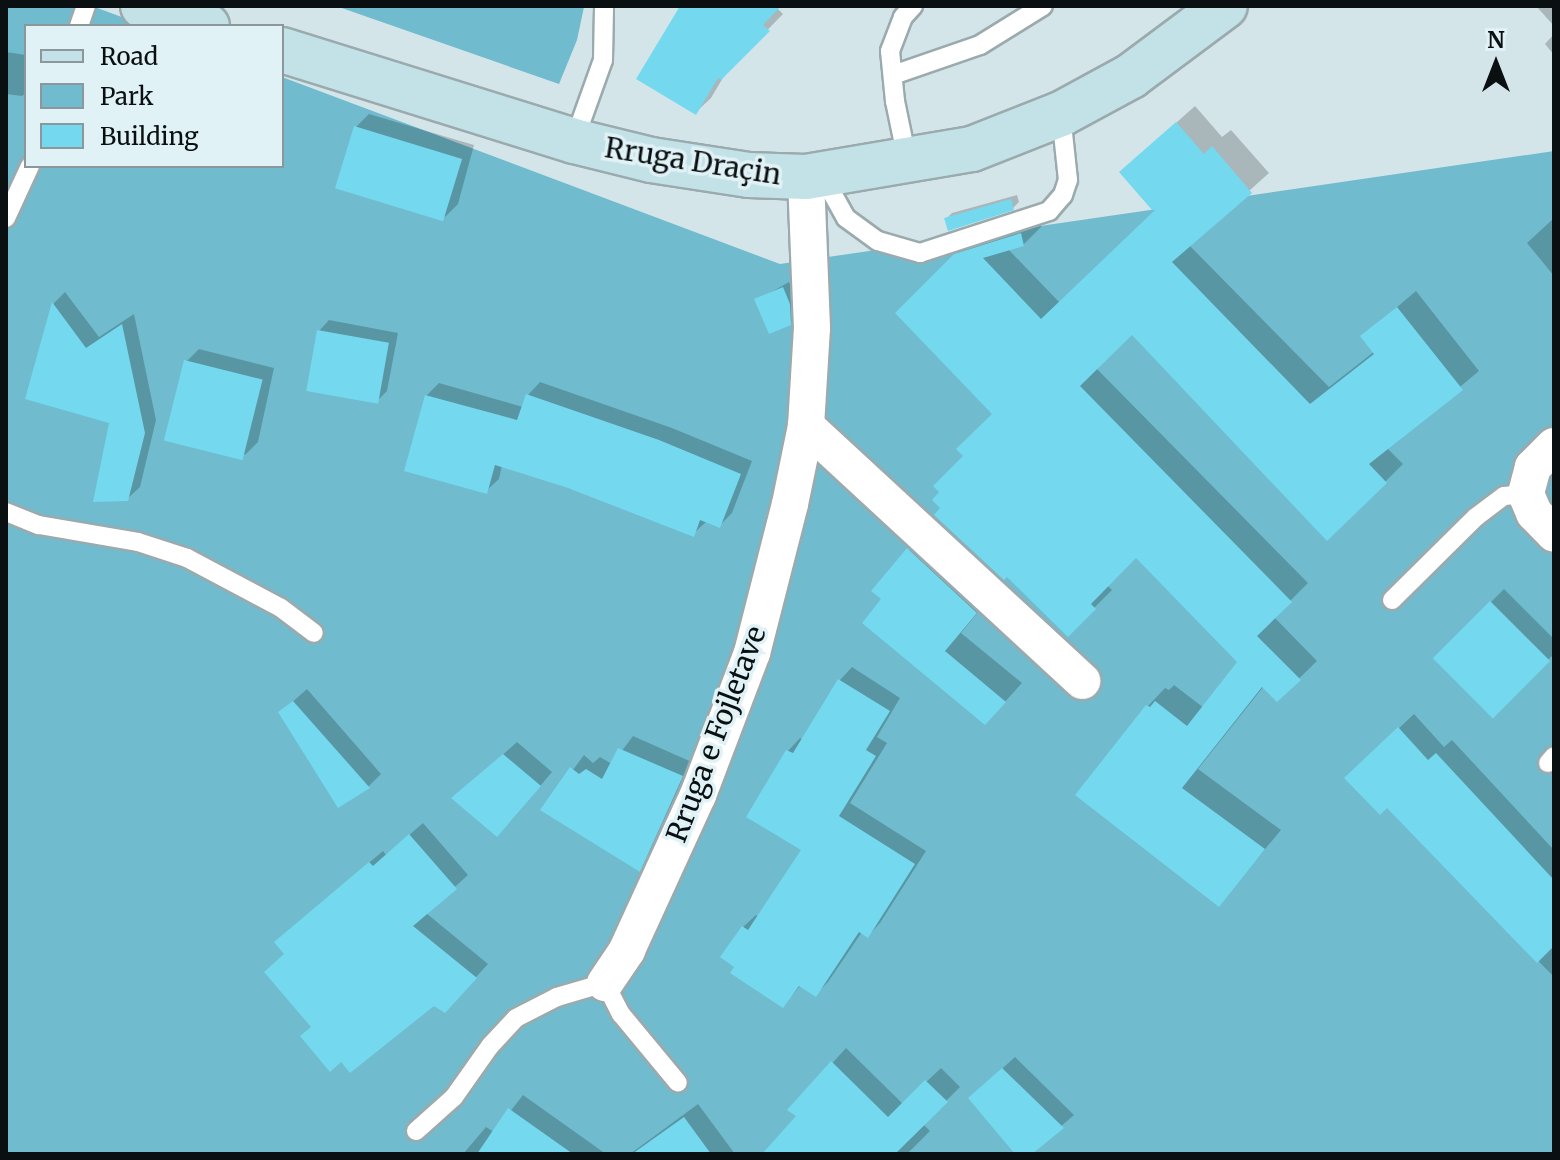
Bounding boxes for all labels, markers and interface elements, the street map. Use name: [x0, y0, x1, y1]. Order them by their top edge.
legend: [24, 24, 284, 168]
north arrow: [1456, 24, 1536, 104]
text: N: [1487, 26, 1505, 54]
text: Road: [100, 41, 158, 72]
text: Park: [100, 81, 153, 112]
text: Building: [100, 121, 199, 152]
street label: Rruga Draçin: [602, 130, 784, 192]
street label: Rruga e Fojletave: [659, 621, 773, 847]

